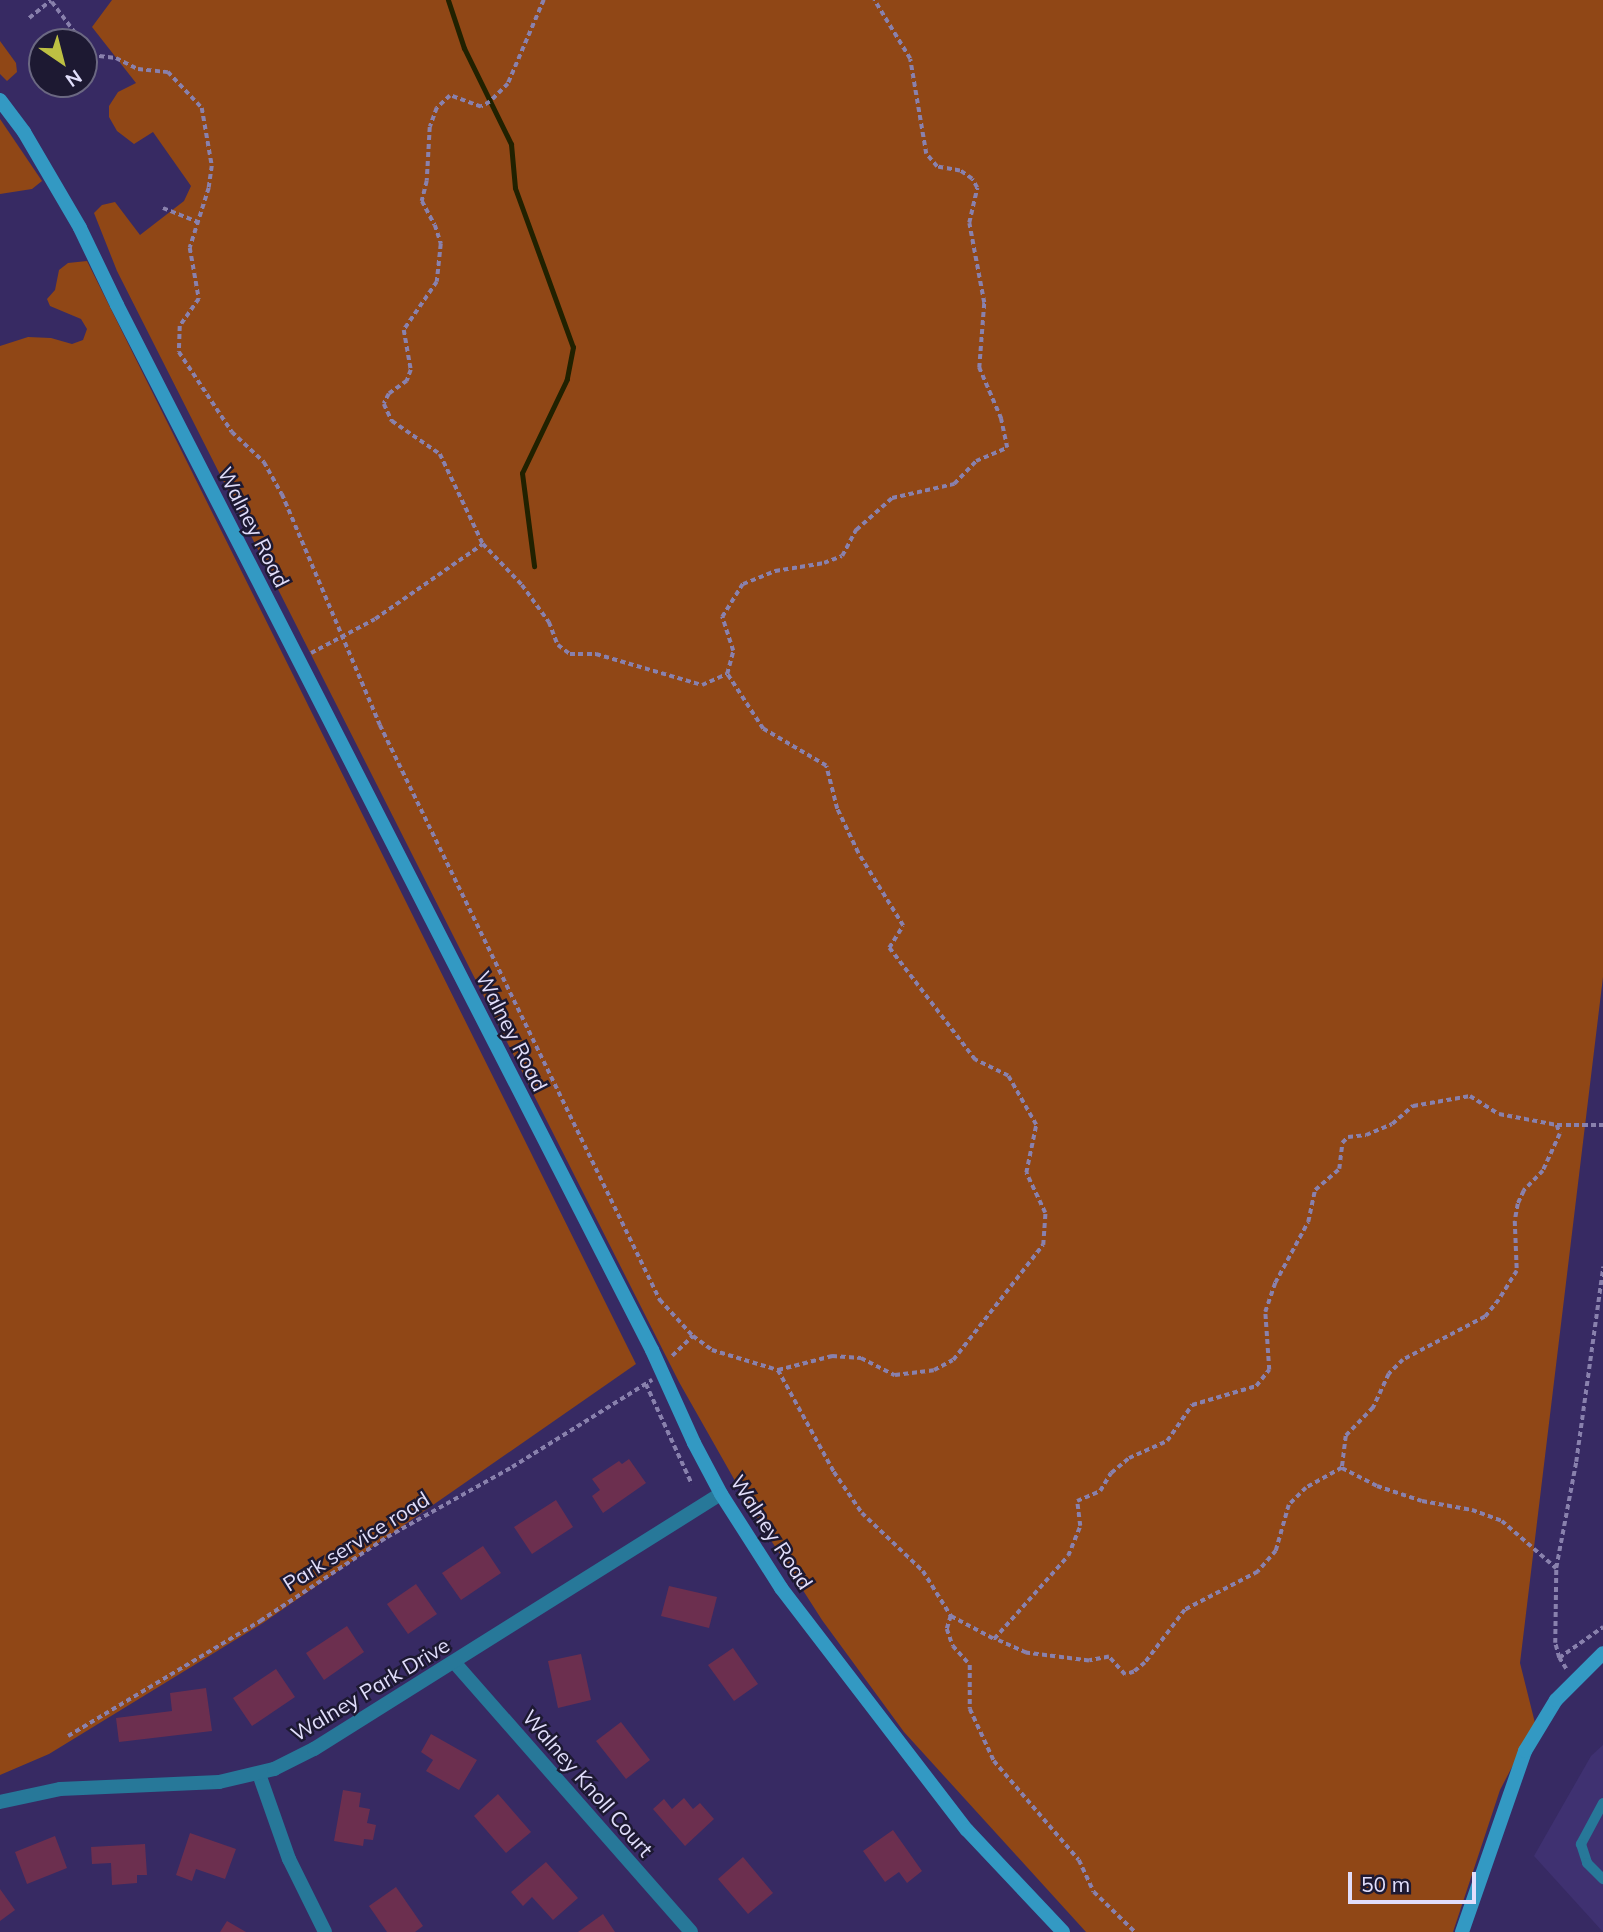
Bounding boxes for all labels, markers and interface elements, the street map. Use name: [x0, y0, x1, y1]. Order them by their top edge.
north arrow: [28, 28, 98, 98]
text: N: [61, 65, 87, 93]
street label: Walney Road: [213, 463, 295, 591]
street label: Walney Road: [471, 967, 553, 1095]
street label: Walney Road: [726, 1470, 818, 1594]
street label: Park service road: [278, 1486, 434, 1596]
street label: Walney Park Drive: [286, 1632, 454, 1746]
street label: Walney Knoll Court: [517, 1704, 659, 1862]
scale bar: [1351, 1858, 1479, 1902]
text: 50 m: [1361, 1871, 1410, 1897]

